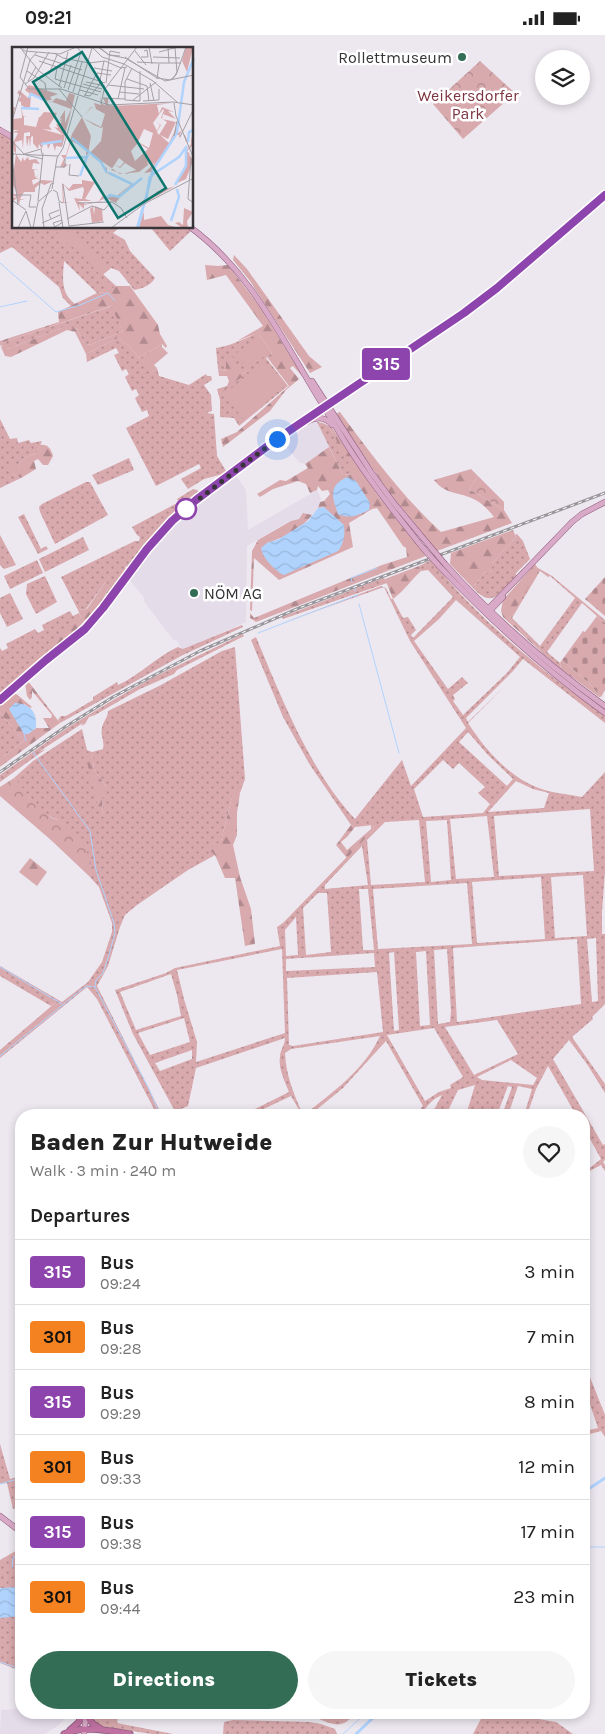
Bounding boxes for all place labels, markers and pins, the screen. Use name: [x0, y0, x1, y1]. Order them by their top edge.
place label: Rollettmuseum: [338, 48, 452, 67]
marker: Rollettmuseum: [456, 51, 468, 63]
unlabelled marker: [175, 498, 197, 520]
place label: NÖM AG: [204, 584, 262, 603]
marker: NÖM AG: [188, 587, 200, 599]

